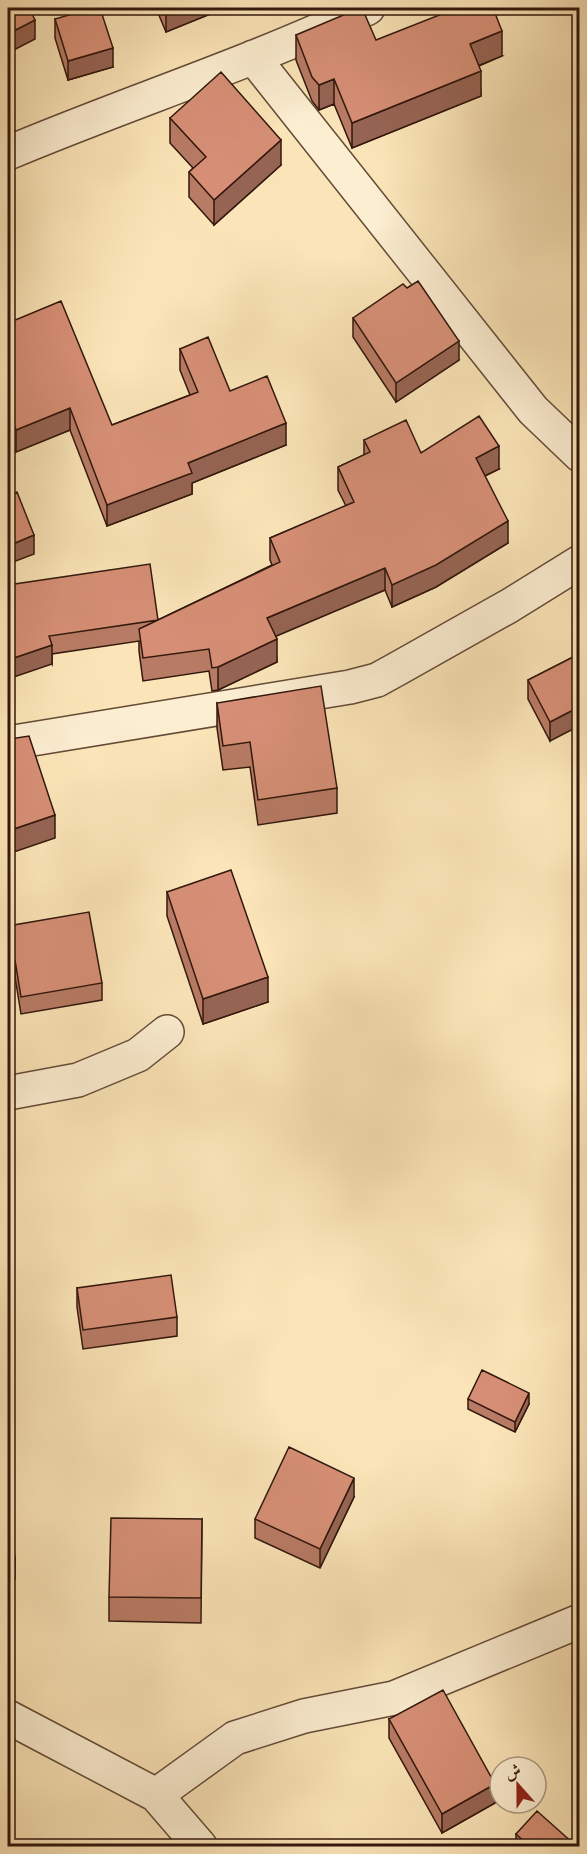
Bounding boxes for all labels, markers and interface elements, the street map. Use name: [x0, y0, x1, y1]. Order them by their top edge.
north arrow: [488, 1755, 548, 1815]
text: ش: [501, 1757, 524, 1785]

